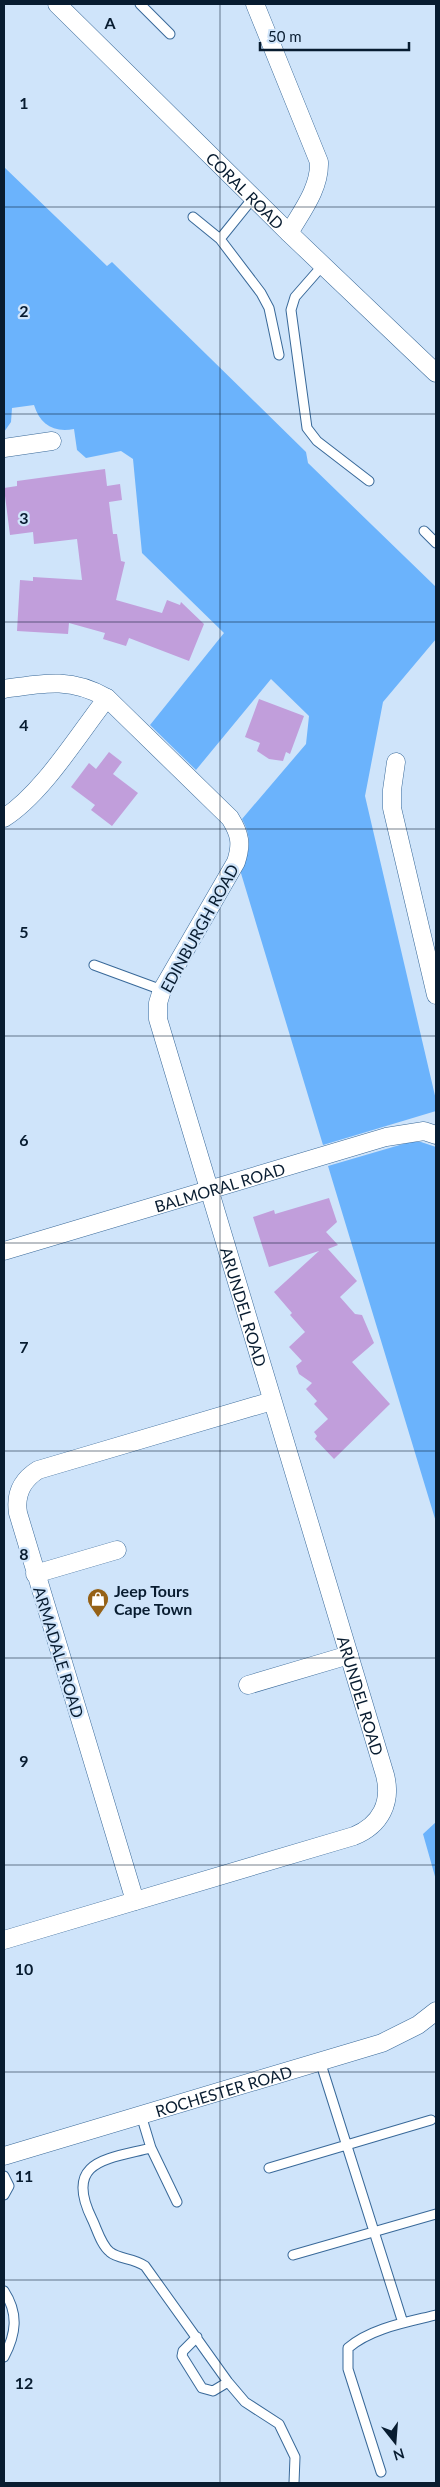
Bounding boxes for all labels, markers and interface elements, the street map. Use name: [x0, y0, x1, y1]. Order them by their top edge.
text: A: [103, 13, 116, 32]
scale bar: [260, 20, 409, 52]
text: 50 m: [268, 27, 302, 45]
text: 1: [19, 93, 29, 112]
street label: CORAL ROAD: [203, 148, 288, 233]
text: 2: [19, 301, 29, 320]
text: 3: [19, 508, 29, 527]
text: 4: [19, 715, 29, 734]
street label: EDINBURGH ROAD: [156, 861, 242, 995]
text: 5: [19, 922, 29, 941]
text: 6: [19, 1130, 29, 1149]
street label: BALMORAL ROAD: [152, 1158, 287, 1215]
street label: ARUNDEL ROAD: [218, 1245, 271, 1369]
text: 7: [19, 1337, 29, 1356]
text: 8: [19, 1544, 29, 1563]
place label: Jeep Tours Cape Town: [114, 1581, 192, 1618]
street label: ARMADALE ROAD: [30, 1584, 88, 1720]
shop icon: Jeep Tours Cape Town: [86, 1587, 110, 1618]
street label: ARUNDEL ROAD: [334, 1634, 388, 1757]
text: 9: [19, 1751, 29, 1770]
text: 10: [15, 1959, 33, 1978]
street label: ROCHESTER ROAD: [153, 2061, 294, 2120]
text: 11: [15, 2166, 33, 2185]
text: 12: [15, 2373, 33, 2392]
north arrow: [370, 2417, 420, 2467]
text: N: [391, 2445, 407, 2465]

